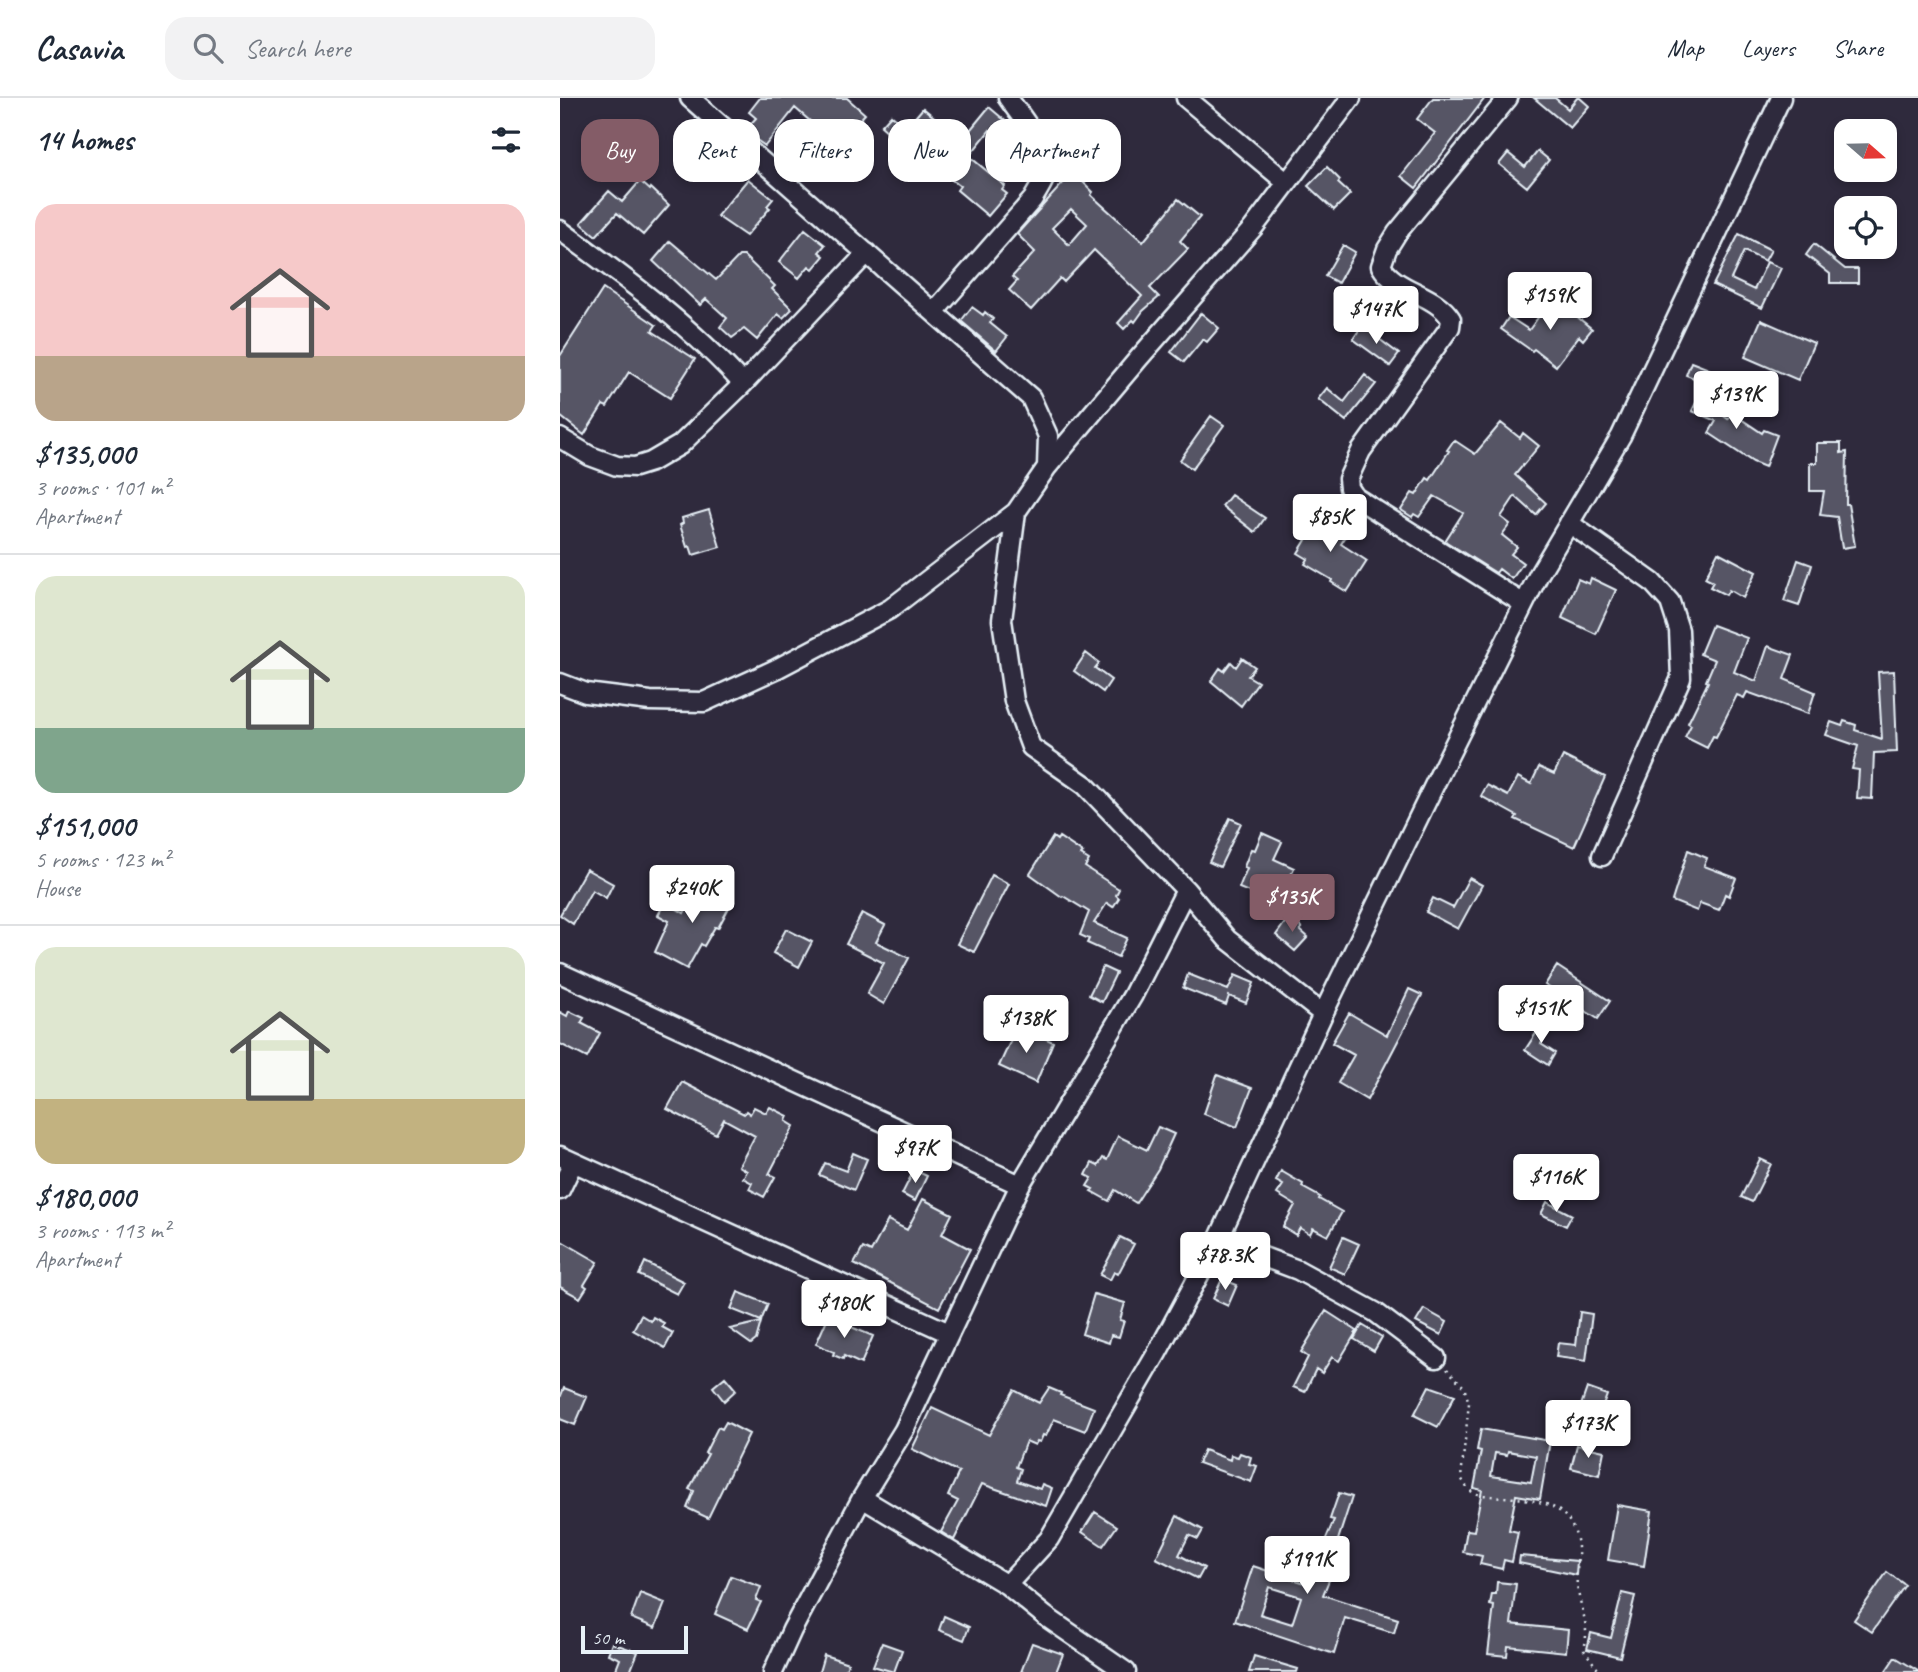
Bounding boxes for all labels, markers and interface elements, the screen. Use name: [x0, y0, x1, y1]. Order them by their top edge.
search box: [165, 17, 655, 80]
text: Casavia: [35, 27, 123, 69]
icon: search: [189, 29, 227, 67]
text: Search here: [245, 32, 351, 65]
text: Map: [1667, 33, 1704, 63]
text: Layers: [1742, 33, 1795, 63]
text: Share: [1833, 33, 1883, 63]
chip: Buy: [581, 119, 659, 182]
chip: Rent: [673, 119, 760, 182]
chip: Filters: [774, 119, 874, 182]
chip: New: [888, 119, 971, 182]
chip: Apartment: [985, 119, 1121, 182]
north arrow: [1834, 119, 1897, 182]
map controls: [1834, 119, 1897, 259]
text: 14 homes: [35, 121, 133, 159]
icon: filters: [487, 121, 525, 159]
button: locate: [1834, 196, 1897, 259]
icon: home: [217, 250, 343, 376]
pin: $159K: [1501, 272, 1599, 332]
text: $159K: [1524, 280, 1576, 309]
pin: $147K: [1327, 286, 1425, 346]
text: $147K: [1350, 294, 1403, 323]
pin: $139K: [1687, 372, 1785, 431]
text: $139K: [1710, 379, 1762, 408]
text: $135,000: [35, 435, 135, 473]
text: 3 rooms · 101 m²: [35, 473, 170, 502]
pin: $85K: [1289, 494, 1371, 554]
text: Apartment: [35, 502, 120, 531]
text: $85K: [1309, 502, 1351, 531]
icon: home: [217, 622, 343, 748]
text: $151,000: [35, 807, 135, 845]
text: 5 rooms · 123 m²: [35, 845, 170, 874]
pin: $240K: [643, 866, 741, 925]
text: $240K: [665, 873, 719, 902]
text: House: [35, 874, 80, 903]
pin: $135K: [1243, 874, 1341, 934]
text: $135K: [1266, 882, 1318, 911]
pin: $151K: [1492, 986, 1590, 1045]
icon: home: [217, 993, 343, 1119]
text: $151K: [1515, 993, 1567, 1022]
pin: $138K: [977, 996, 1075, 1055]
text: $138K: [999, 1003, 1053, 1032]
pin: $97K: [874, 1126, 956, 1185]
text: $97K: [894, 1133, 936, 1162]
pin: $116K: [1507, 1154, 1605, 1214]
text: $116K: [1529, 1162, 1583, 1191]
text: $180,000: [35, 1178, 135, 1216]
text: 3 rooms · 113 m²: [35, 1216, 170, 1245]
pin: $78.3K: [1168, 1232, 1282, 1292]
text: $78.3K: [1196, 1240, 1254, 1269]
text: Apartment: [35, 1245, 120, 1274]
pin: $180K: [795, 1280, 893, 1340]
text: $180K: [817, 1288, 871, 1317]
pin: $173K: [1539, 1400, 1637, 1460]
text: $173K: [1562, 1408, 1615, 1437]
pin: $191K: [1258, 1536, 1356, 1596]
text: $191K: [1281, 1544, 1333, 1573]
scale bar: [581, 1623, 688, 1655]
text: 50 m: [592, 1626, 624, 1650]

